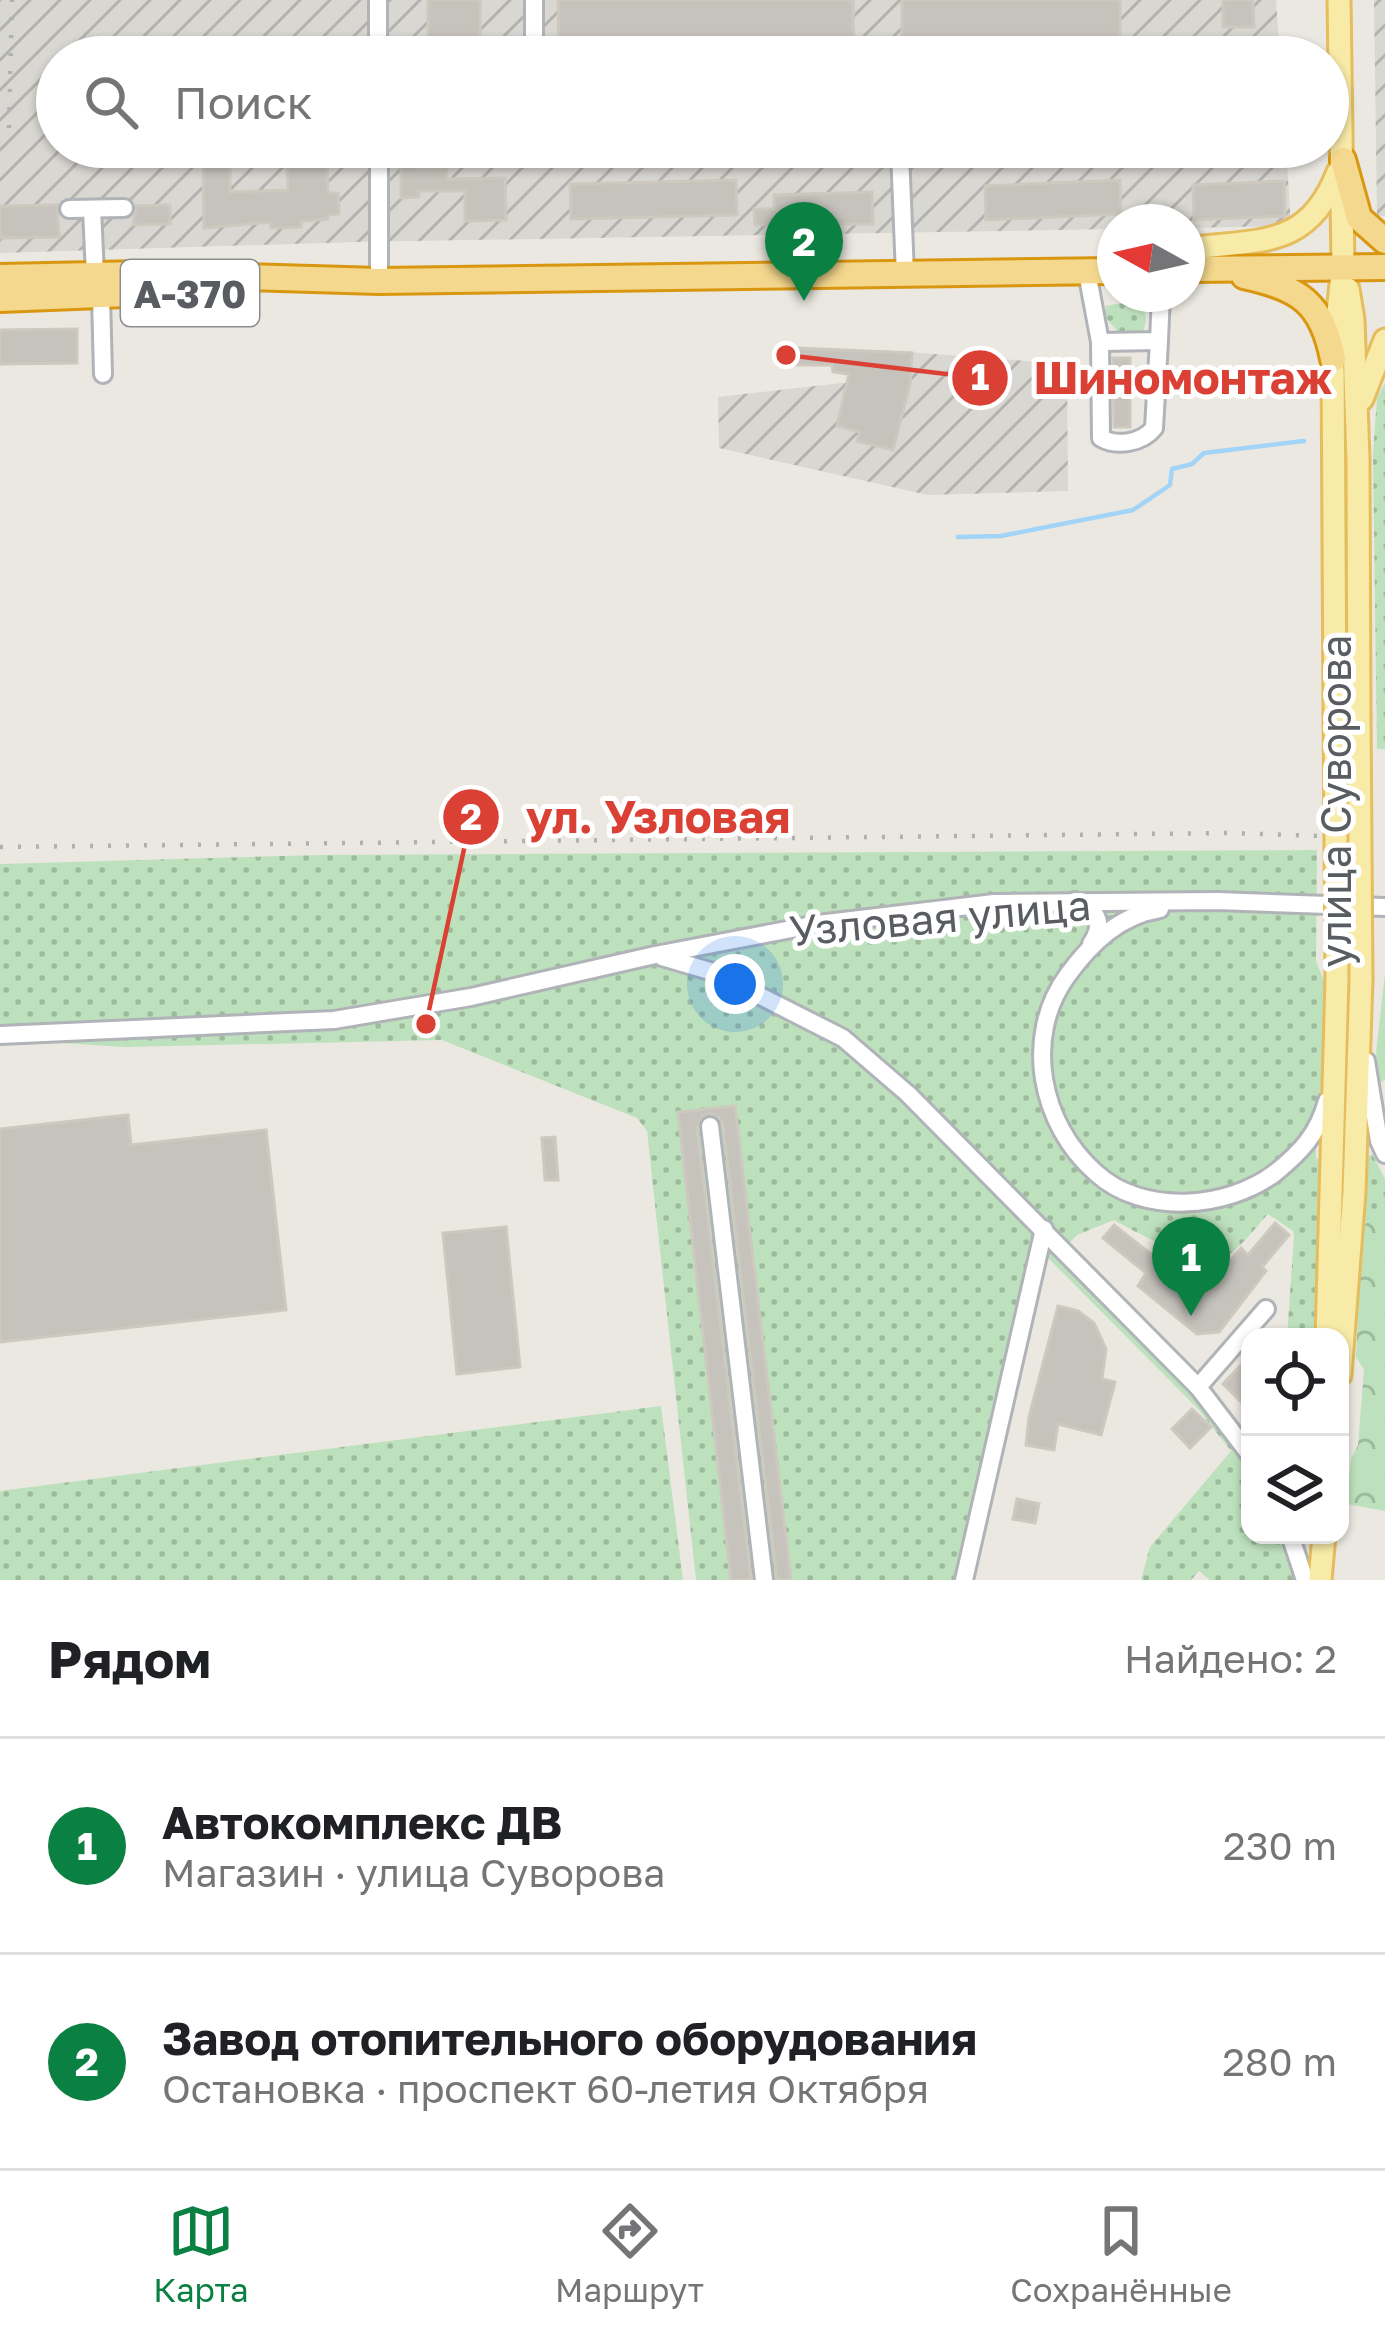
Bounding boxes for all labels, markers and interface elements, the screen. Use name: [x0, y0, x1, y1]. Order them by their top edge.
search box: [36, 36, 1349, 168]
icon: search: [78, 69, 144, 135]
text: Поиск: [174, 75, 313, 129]
pin: 2: [765, 202, 843, 301]
north arrow: [1097, 204, 1205, 312]
road number: А-370: [121, 260, 259, 326]
callout: Шиномонтаж: [950, 337, 1357, 418]
text: Шиномонтаж: [1033, 350, 1333, 404]
text: 1: [971, 355, 989, 398]
street label: улица Суворова: [1310, 634, 1360, 968]
callout: ул. Узловая: [441, 777, 814, 858]
text: ул. Узловая: [526, 789, 790, 843]
text: 2: [460, 795, 482, 838]
street label: Узловая улица: [787, 879, 1093, 955]
your location: [705, 954, 765, 1014]
pin: 1: [1152, 1217, 1230, 1316]
map controls: [1241, 1328, 1349, 1544]
button: locate: [1241, 1328, 1349, 1436]
button: layers: [1241, 1436, 1349, 1544]
text: Рядом: [48, 1628, 211, 1689]
text: Найдено: 2: [1124, 1635, 1337, 1682]
text: Автокомплекс ДВ: [162, 1795, 562, 1849]
text: 1: [77, 1822, 97, 1869]
text: 230 m: [1223, 1822, 1337, 1869]
text: Магазин · улица Суворова: [162, 1849, 665, 1896]
text: Завод отопительного оборудования: [162, 2011, 977, 2065]
text: 2: [75, 2038, 99, 2085]
text: 280 m: [1222, 2038, 1337, 2085]
text: Остановка · проспект 60-летия Октября: [162, 2065, 929, 2112]
tab: Карта: [153, 2198, 249, 2309]
tab: Маршрут: [555, 2198, 704, 2309]
tab: Сохранённые: [1010, 2198, 1232, 2309]

